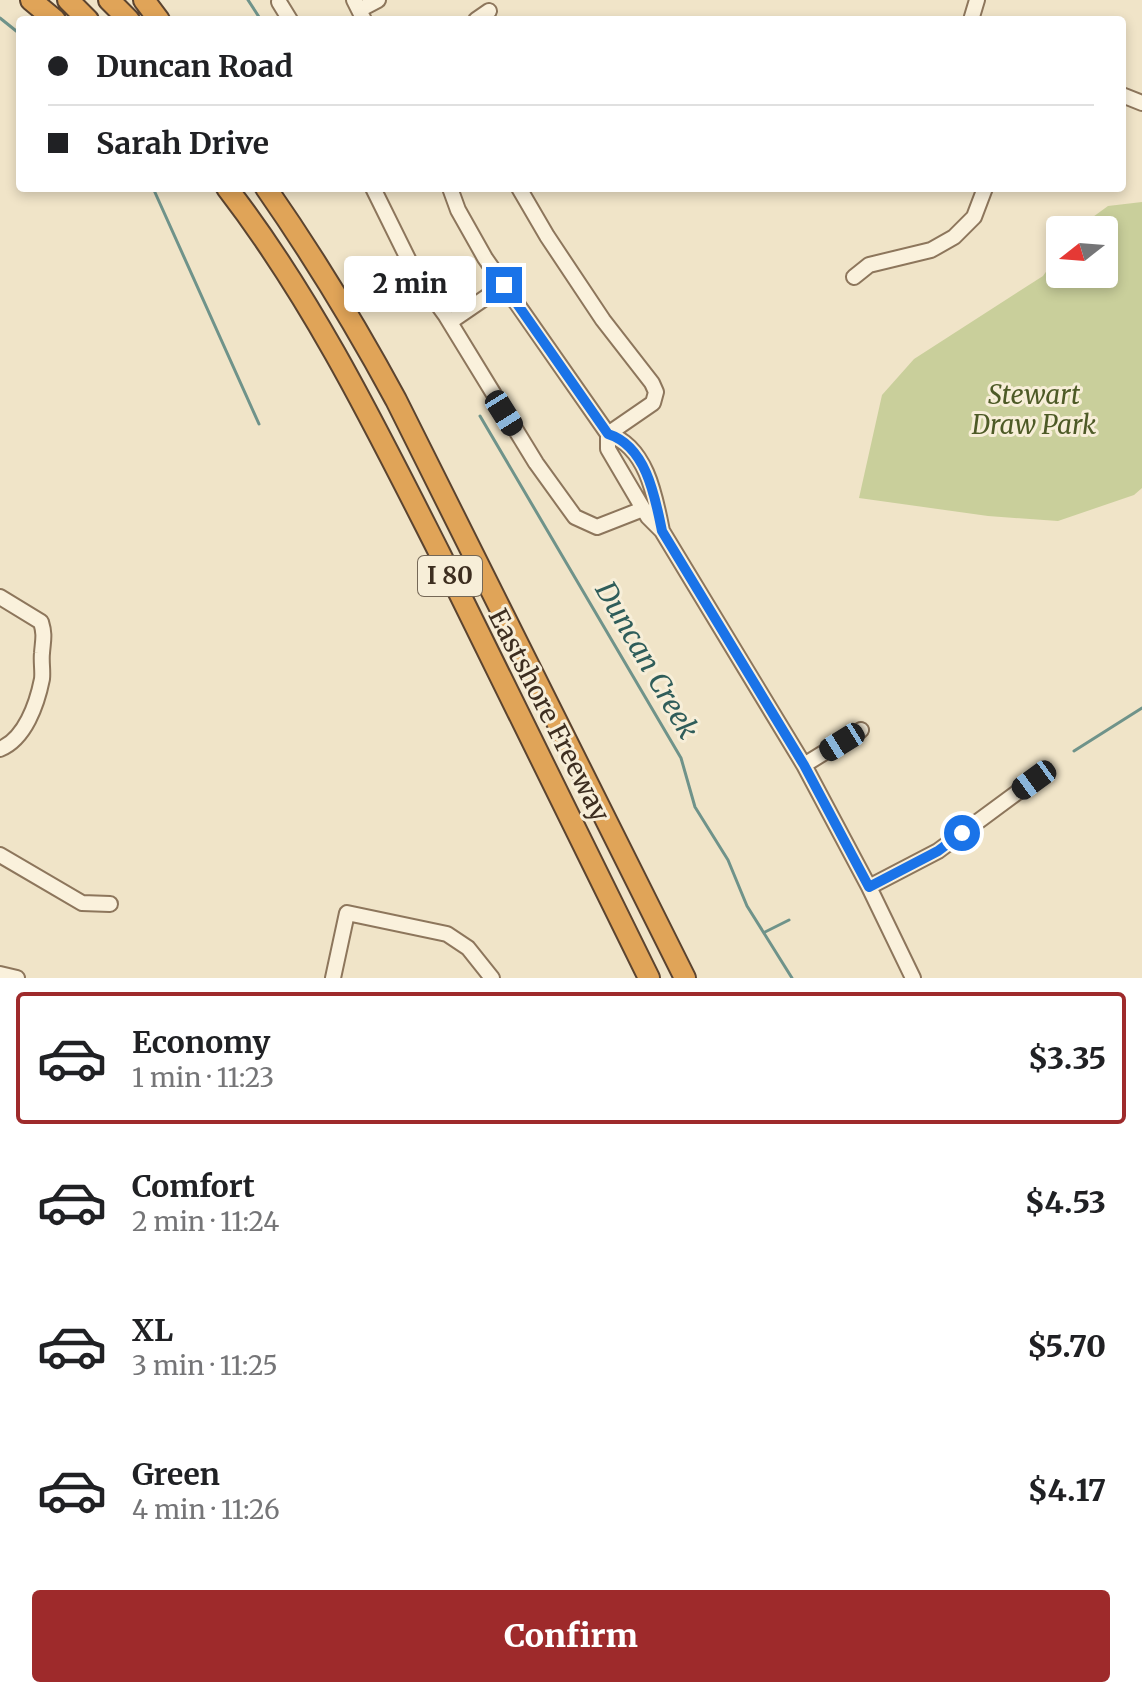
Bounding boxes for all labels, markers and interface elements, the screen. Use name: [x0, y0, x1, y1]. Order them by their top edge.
text: Duncan Road: [96, 47, 293, 85]
text: Sarah Drive: [96, 124, 269, 162]
north arrow: [1046, 216, 1118, 288]
map controls: [1046, 216, 1118, 288]
callout: 2 min: [344, 257, 476, 313]
text: 2 min: [373, 267, 447, 300]
route end: [486, 267, 522, 303]
park label: Stewart Draw Park: [971, 378, 1096, 441]
car: [481, 386, 527, 440]
road number: I 80: [418, 556, 482, 596]
water label: Duncan Creek: [587, 574, 707, 745]
street label: Eastshore Freeway: [482, 603, 618, 827]
car: [815, 719, 869, 765]
car: [1008, 756, 1060, 804]
route start: [944, 815, 980, 851]
icon: car: [36, 1022, 108, 1094]
text: Economy: [132, 1023, 270, 1061]
text: $3.35: [1028, 1039, 1106, 1077]
text: 1 min · 11:23: [132, 1061, 274, 1094]
icon: car: [36, 1166, 108, 1238]
text: Comfort: [132, 1167, 255, 1205]
text: $4.53: [1025, 1183, 1106, 1221]
text: 2 min · 11:24: [132, 1205, 279, 1238]
icon: car: [36, 1310, 108, 1382]
text: XL: [132, 1311, 173, 1349]
text: $5.70: [1027, 1327, 1106, 1365]
text: 3 min · 11:25: [132, 1349, 278, 1382]
icon: car: [36, 1454, 108, 1526]
text: Green: [132, 1455, 220, 1493]
text: $4.17: [1028, 1471, 1106, 1509]
text: 4 min · 11:26: [132, 1493, 280, 1526]
button: Confirm: [32, 1590, 1110, 1682]

